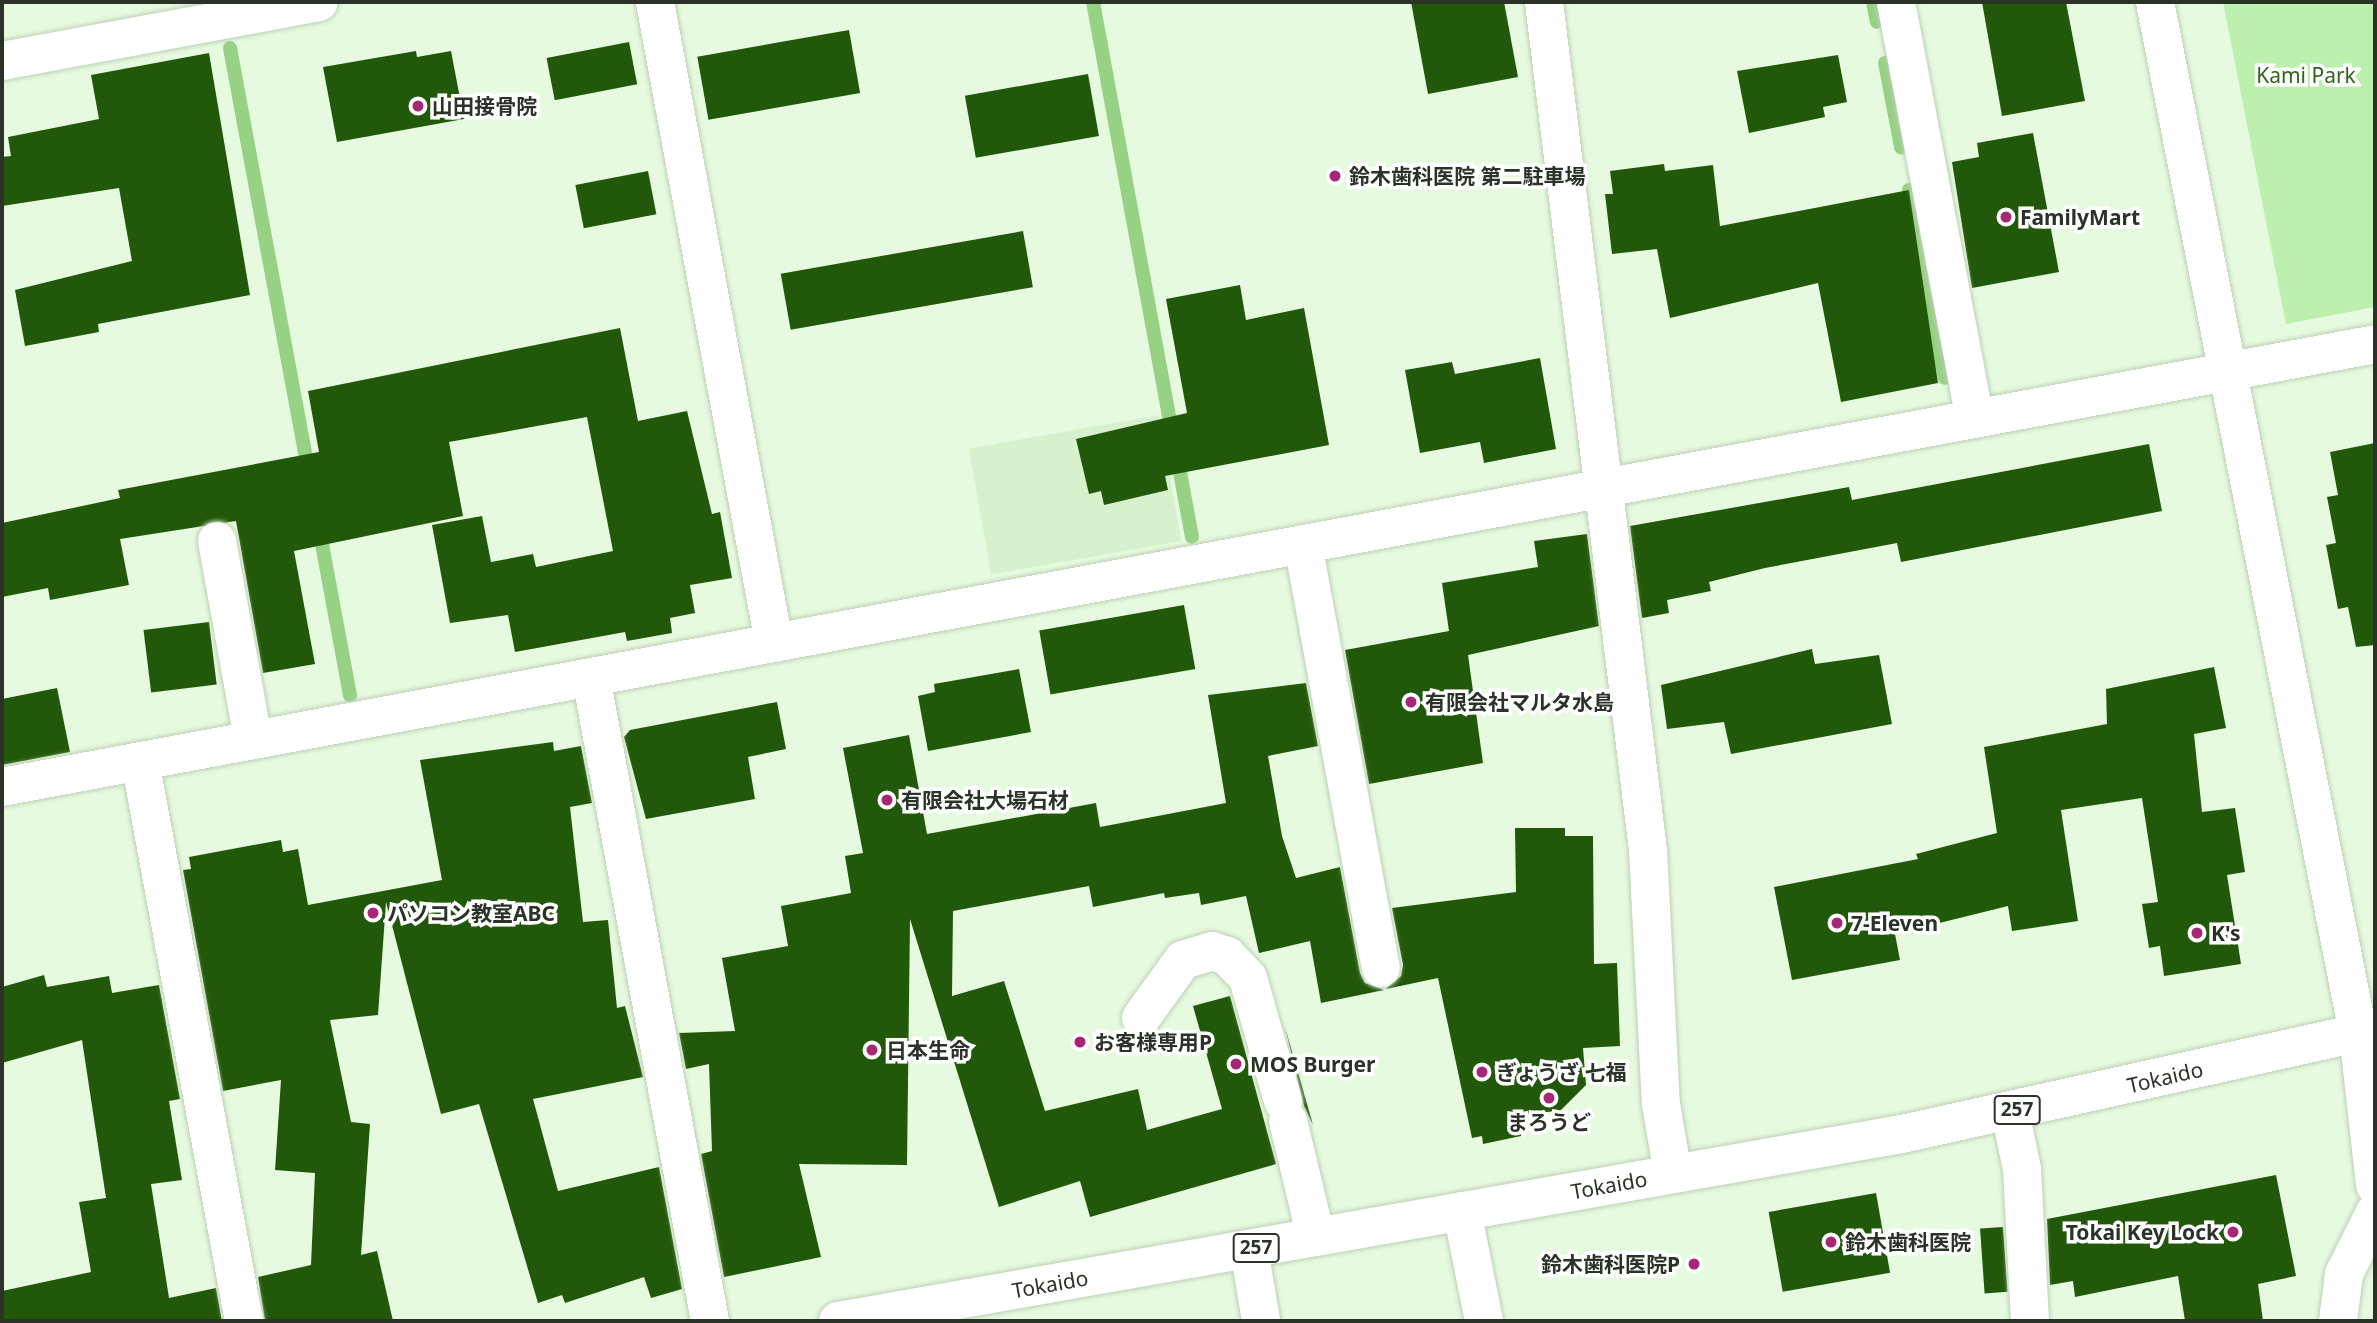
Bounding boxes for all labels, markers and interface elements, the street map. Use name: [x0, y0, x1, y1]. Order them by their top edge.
park label: Kami Park: [2256, 62, 2356, 88]
place label: 山田接骨院: [432, 93, 537, 119]
marker: 山田接骨院: [410, 98, 426, 114]
place label: 鈴木歯科医院 第二駐車場: [1349, 163, 1585, 189]
marker: 鈴木歯科医院 第二駐車場: [1327, 168, 1343, 184]
place label: FamilyMart: [2020, 204, 2140, 230]
marker: FamilyMart: [1998, 209, 2014, 225]
place label: 有限会社マルタ水島: [1425, 689, 1614, 715]
marker: 有限会社マルタ水島: [1403, 694, 1419, 710]
place label: 有限会社大場石材: [901, 787, 1069, 813]
marker: 有限会社大場石材: [879, 792, 895, 808]
place label: パソコン教室ABC: [387, 900, 555, 926]
marker: パソコン教室ABC: [365, 905, 381, 921]
place label: 7-Eleven: [1851, 910, 1938, 936]
marker: 7-Eleven: [1829, 915, 1845, 931]
place label: K's: [2211, 920, 2240, 946]
marker: K's: [2189, 925, 2205, 941]
place label: お客様専用P: [1094, 1029, 1212, 1055]
marker: お客様専用P: [1072, 1034, 1088, 1050]
place label: 日本生命: [886, 1037, 970, 1063]
marker: 日本生命: [864, 1042, 880, 1058]
place label: MOS Burger: [1250, 1051, 1375, 1077]
marker: MOS Burger: [1228, 1056, 1244, 1072]
street label: Tokaido: [2125, 1056, 2205, 1098]
place label: ぎょうざ 七福: [1496, 1059, 1627, 1085]
marker: ぎょうざ 七福: [1474, 1064, 1490, 1080]
marker: まろうど: [1541, 1090, 1557, 1106]
road number: 257: [1993, 1094, 2042, 1126]
place label: まろうど: [1507, 1109, 1591, 1135]
street label: Tokaido: [1569, 1166, 1649, 1204]
place label: Tokai Key Lock: [2066, 1219, 2219, 1245]
marker: Tokai Key Lock: [2225, 1224, 2241, 1240]
place label: 鈴木歯科医院: [1845, 1229, 1971, 1255]
road number: 257: [1232, 1232, 1280, 1264]
marker: 鈴木歯科医院: [1823, 1234, 1839, 1250]
place label: 鈴木歯科医院P: [1541, 1251, 1680, 1277]
marker: 鈴木歯科医院P: [1686, 1256, 1702, 1272]
street label: Tokaido: [1010, 1265, 1090, 1303]

